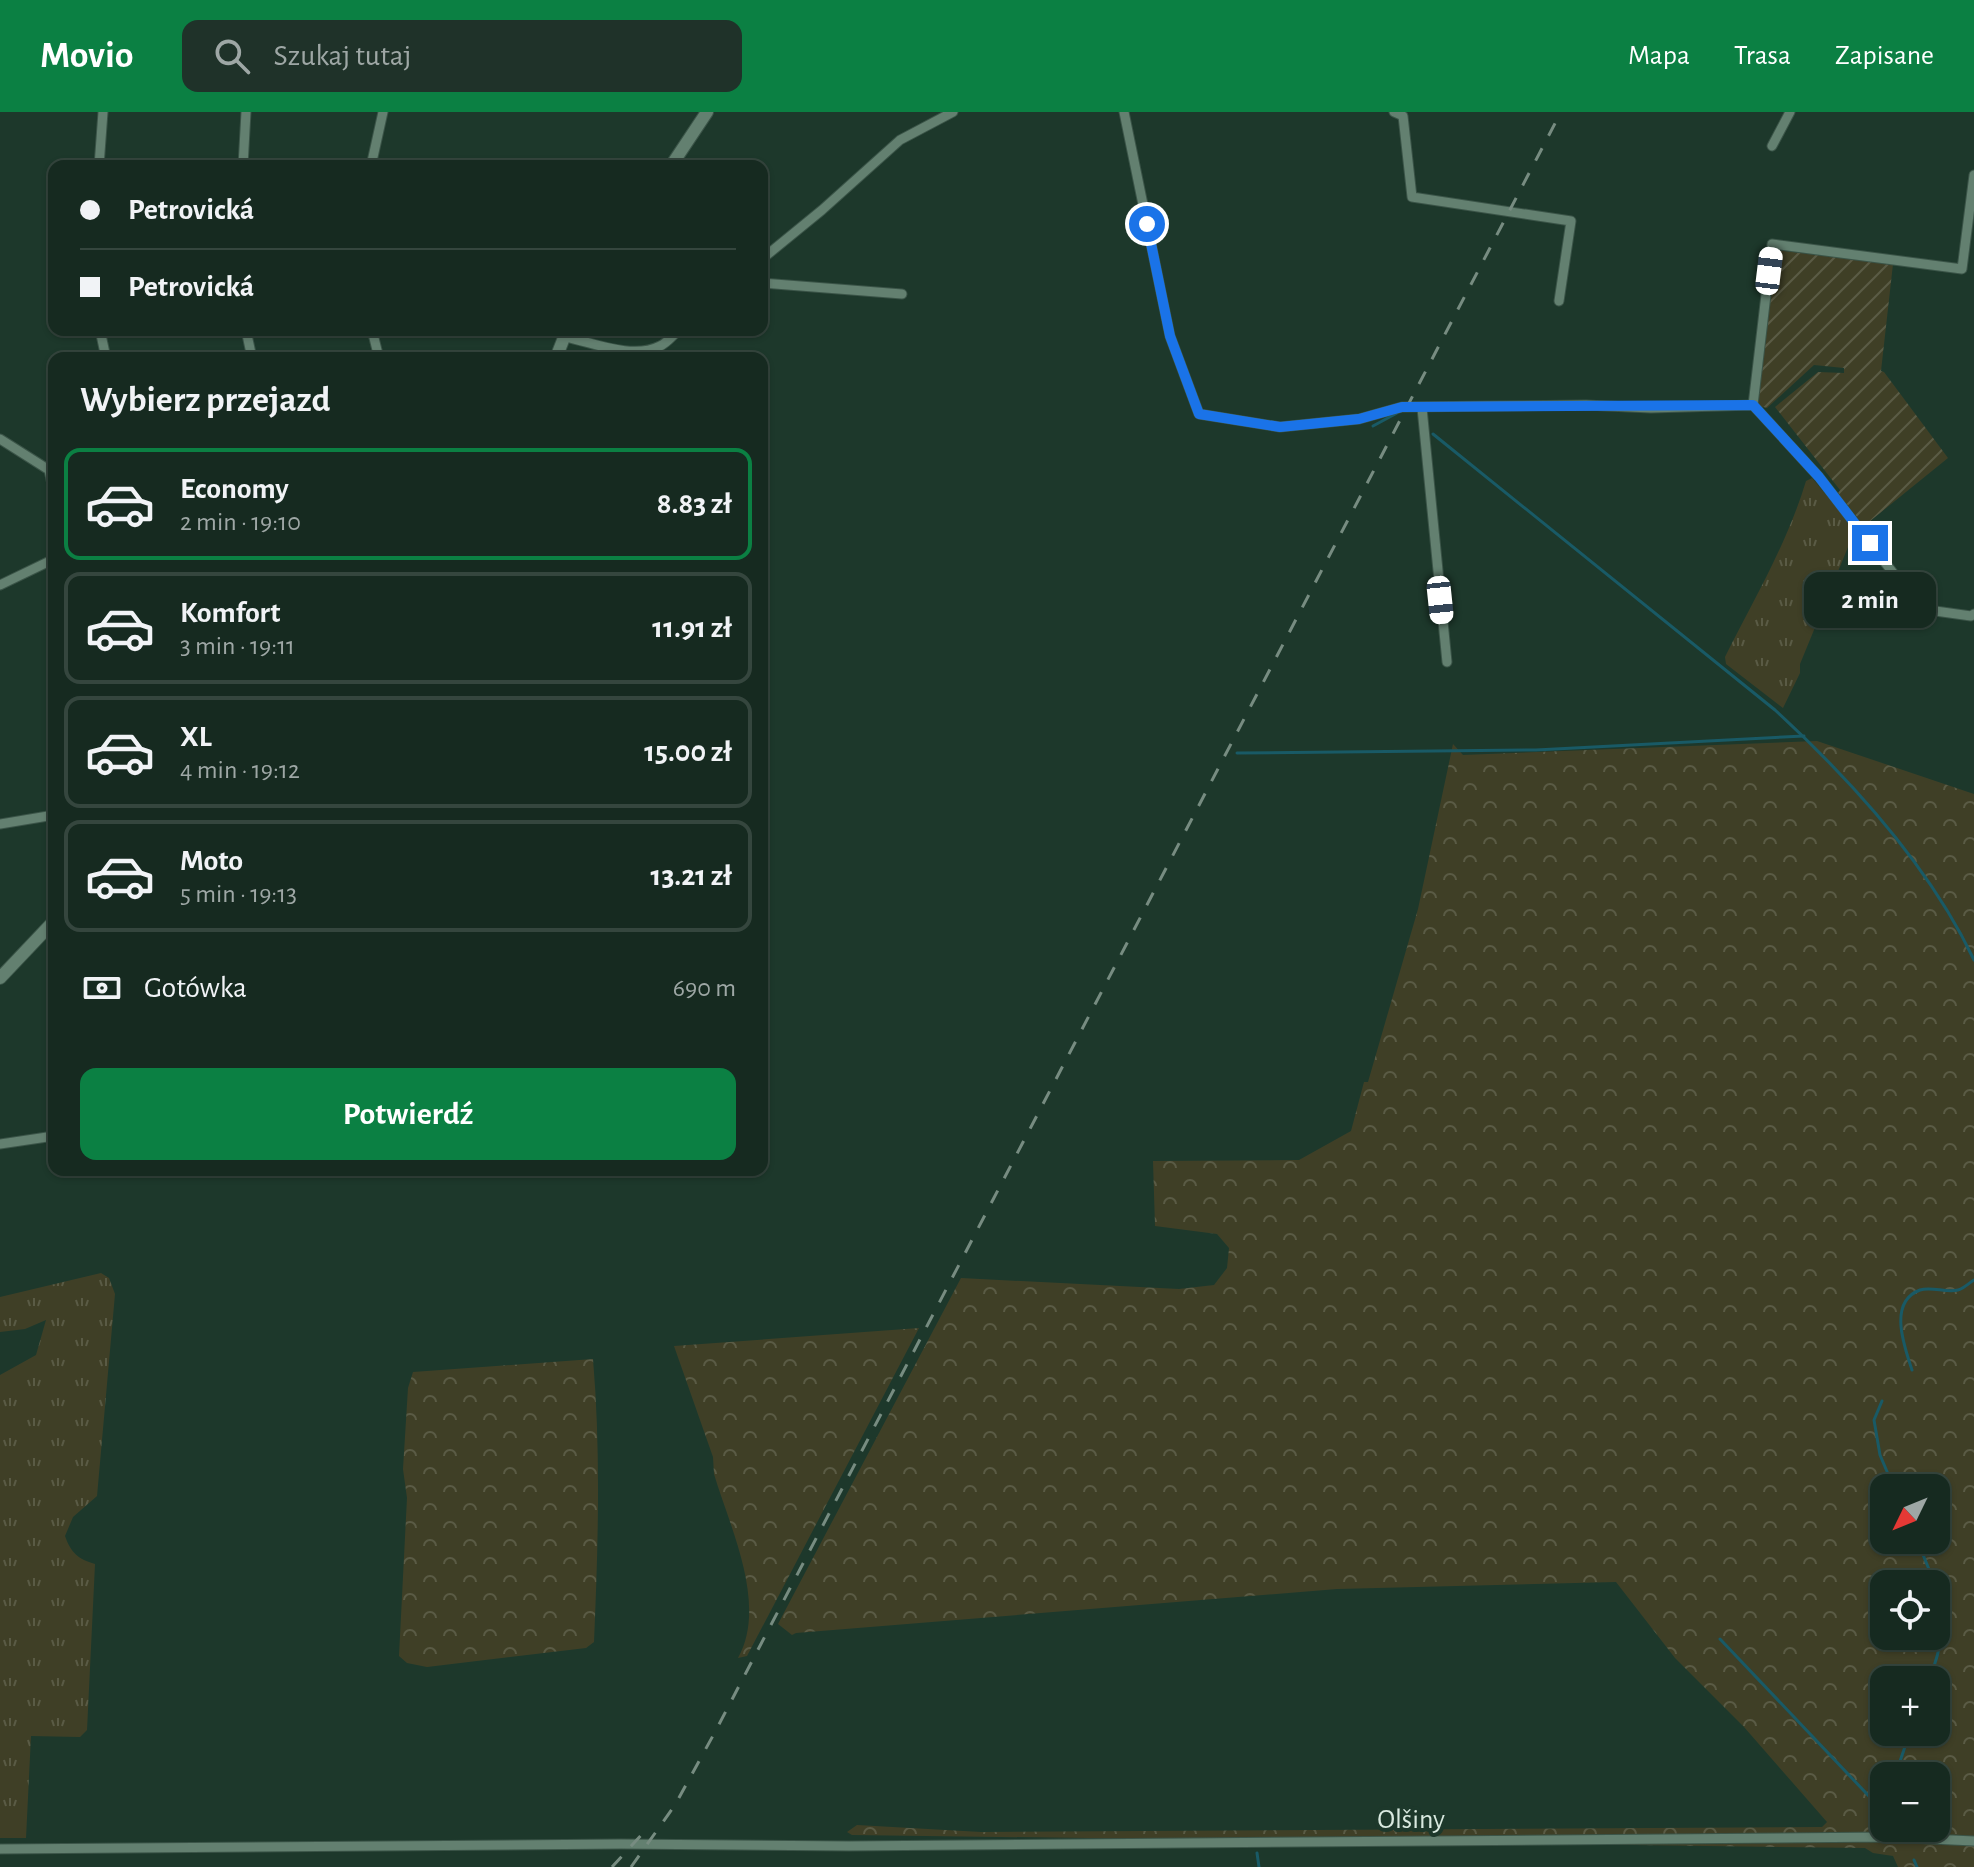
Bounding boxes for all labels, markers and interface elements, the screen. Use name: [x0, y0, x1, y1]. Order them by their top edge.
search box: [182, 20, 742, 92]
icon: search: [210, 34, 254, 78]
text: Movio: [40, 37, 134, 75]
text: Szukaj tutaj: [274, 41, 412, 71]
text: Mapa: [1628, 42, 1690, 70]
text: Trasa: [1734, 42, 1791, 70]
text: Zapisane: [1835, 42, 1934, 70]
text: Petrovická: [128, 195, 254, 225]
route start: [1129, 206, 1165, 242]
car: [1754, 246, 1784, 296]
text: Petrovická: [128, 272, 254, 302]
text: Wybierz przejazd: [80, 382, 331, 418]
icon: car: [84, 468, 156, 540]
text: Economy: [180, 474, 289, 504]
text: 8.83 zł: [657, 489, 732, 519]
text: 2 min · 19:10: [180, 509, 301, 535]
route end: [1852, 525, 1888, 561]
callout: 2 min: [1804, 571, 1936, 627]
car: [1426, 575, 1454, 625]
text: 2 min: [1841, 587, 1899, 613]
icon: car: [84, 592, 156, 664]
text: Komfort: [180, 598, 280, 628]
text: 11.91 zł: [652, 613, 732, 643]
text: 3 min · 19:11: [180, 633, 295, 659]
icon: car: [84, 716, 156, 788]
text: XL: [180, 722, 212, 752]
text: 15.00 zł: [644, 737, 732, 767]
text: 4 min · 19:12: [180, 757, 300, 783]
icon: car: [84, 840, 156, 912]
text: Moto: [180, 846, 243, 876]
text: 13.21 zł: [651, 861, 732, 891]
text: 5 min · 19:13: [180, 881, 297, 907]
icon: cash: [80, 966, 124, 1010]
text: Gotówka: [144, 973, 247, 1003]
text: 690 m: [673, 975, 736, 1001]
button: Potwierdź: [80, 1068, 736, 1160]
north arrow: [1870, 1474, 1950, 1554]
map controls: [1870, 1474, 1950, 1842]
button: locate: [1870, 1570, 1950, 1650]
button: +: [1870, 1666, 1950, 1746]
button: −: [1870, 1762, 1950, 1842]
street label: Olšiny: [1377, 1806, 1445, 1834]

